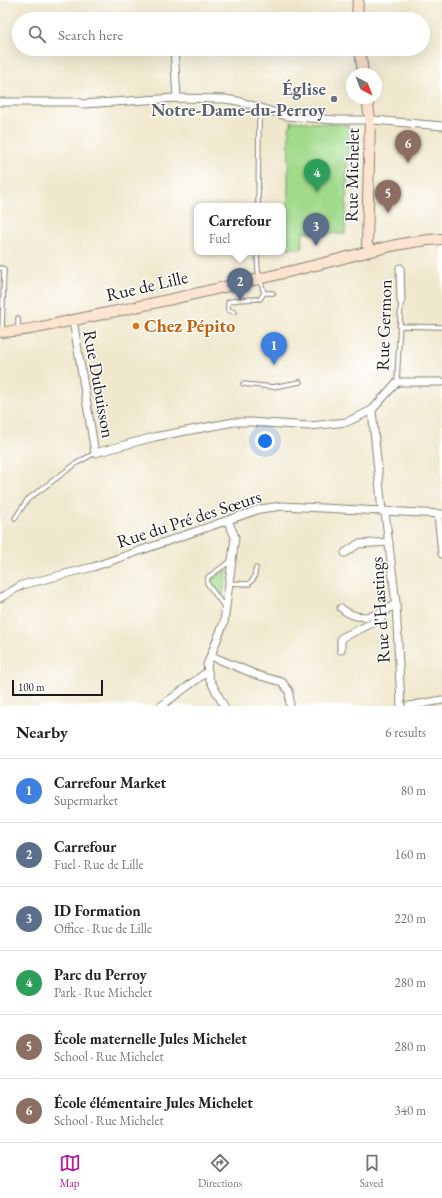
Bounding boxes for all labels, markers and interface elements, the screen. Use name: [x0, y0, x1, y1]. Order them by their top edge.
search box: [12, 12, 430, 56]
icon: search: [26, 23, 48, 45]
text: Search here: [58, 25, 123, 44]
north arrow: [346, 68, 382, 104]
place label: Église Notre-Dame-du-Perroy: [151, 77, 326, 121]
marker: Église Notre-Dame-du-Perroy: [329, 94, 339, 104]
street label: Rue Michelet: [339, 127, 364, 222]
pin: 6: [395, 130, 421, 163]
pin: 4: [304, 159, 330, 192]
pin: 5: [375, 180, 401, 213]
popup: [194, 203, 286, 255]
text: Carrefour: [209, 211, 271, 230]
pin: 3: [303, 213, 329, 246]
text: Fuel: [209, 230, 230, 247]
street label: Rue de Lille: [104, 265, 190, 306]
pin: 2: [227, 268, 253, 301]
street label: Rue Germon: [370, 278, 397, 371]
place label: Chez Pépito: [144, 314, 235, 337]
marker: Chez Pépito: [131, 321, 141, 331]
street label: Rue Dubuisson: [79, 328, 120, 440]
pin: 1: [261, 332, 287, 365]
your location: [255, 431, 275, 451]
street label: Rue du Pré des Sœurs: [114, 484, 264, 553]
street label: Rue d'Hastings: [364, 556, 395, 664]
scale bar: [12, 678, 103, 697]
text: 100 m: [18, 680, 45, 694]
text: Nearby: [16, 721, 68, 743]
text: 6 results: [385, 724, 426, 741]
text: Carrefour Market: [54, 773, 166, 792]
text: 1: [26, 782, 32, 799]
text: 80 m: [401, 782, 426, 799]
text: Supermarket: [54, 792, 118, 809]
text: Carrefour: [54, 837, 117, 856]
text: 2: [26, 846, 32, 863]
text: 160 m: [395, 846, 426, 863]
text: Fuel · Rue de Lille: [54, 856, 144, 873]
text: ID Formation: [54, 901, 141, 920]
text: 3: [26, 910, 32, 927]
text: 220 m: [395, 910, 426, 927]
text: Office · Rue de Lille: [54, 920, 152, 937]
text: Parc du Perroy: [54, 965, 147, 984]
text: 4: [26, 974, 32, 991]
text: 280 m: [395, 974, 426, 991]
text: Park · Rue Michelet: [54, 984, 152, 1001]
text: École maternelle Jules Michelet: [54, 1029, 247, 1048]
text: 5: [26, 1038, 32, 1055]
text: 280 m: [395, 1038, 426, 1055]
text: School · Rue Michelet: [54, 1048, 164, 1065]
text: École élémentaire Jules Michelet: [54, 1093, 253, 1112]
text: 6: [26, 1102, 32, 1119]
text: 340 m: [395, 1102, 426, 1119]
text: School · Rue Michelet: [54, 1112, 164, 1129]
tab: Map: [59, 1152, 81, 1190]
tab: Directions: [198, 1152, 242, 1190]
tab: Saved: [360, 1152, 383, 1190]

